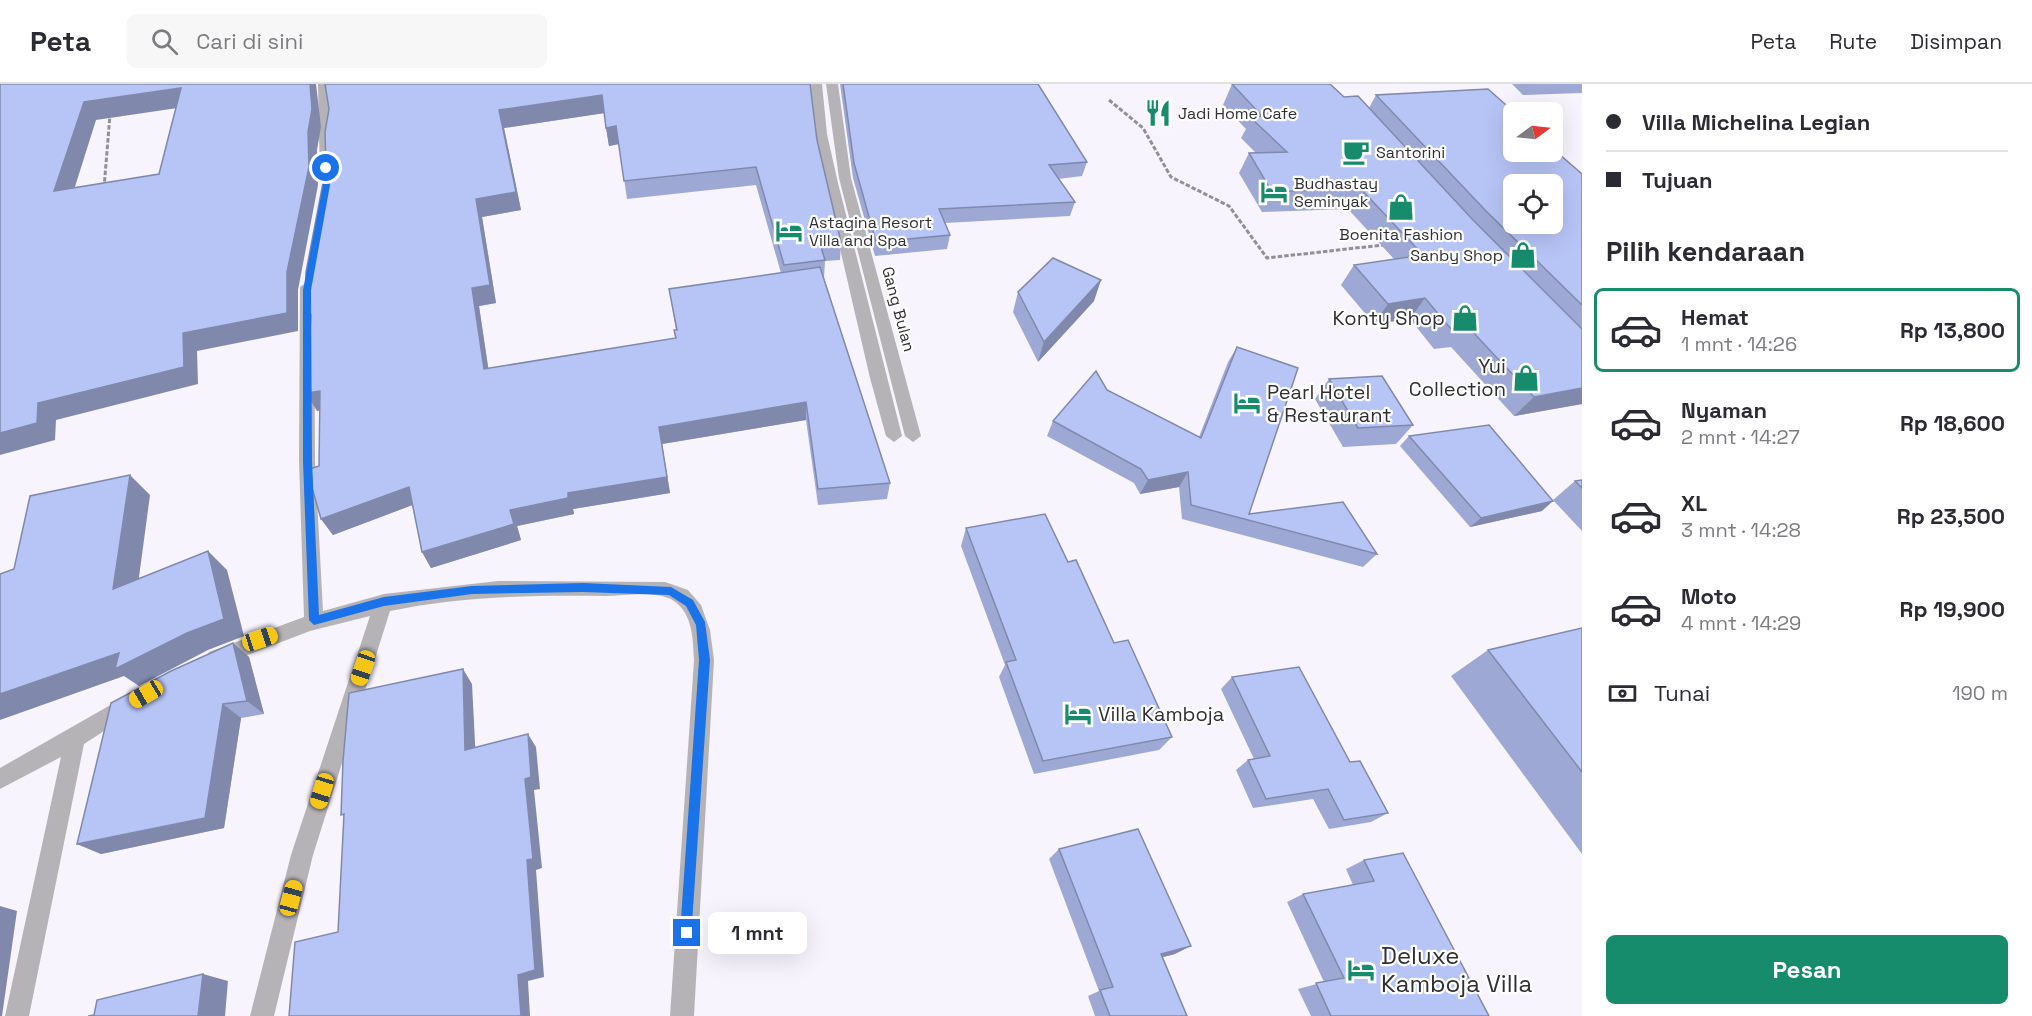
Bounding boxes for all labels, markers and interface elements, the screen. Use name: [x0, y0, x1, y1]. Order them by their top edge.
search box: [127, 14, 547, 68]
text: Peta: [30, 23, 91, 59]
icon: search: [148, 25, 181, 58]
text: Cari di sini: [196, 27, 303, 55]
text: Peta: [1750, 28, 1796, 55]
text: Rute: [1829, 28, 1877, 55]
text: Disimpan: [1910, 28, 2002, 55]
restaurant icon: Jadi Home Cafe: [1143, 98, 1173, 128]
north arrow: [1503, 102, 1563, 162]
map controls: [1503, 102, 1563, 234]
place label: Jadi Home Cafe: [1178, 103, 1297, 124]
text: Villa Michelina Legian: [1642, 108, 1870, 136]
cafe icon: Santorini: [1341, 137, 1371, 167]
place label: Santorini: [1376, 142, 1445, 163]
route start: [312, 154, 339, 181]
text: Tujuan: [1642, 166, 1713, 194]
place label: Budhastay Seminyak: [1294, 173, 1378, 212]
button: locate: [1503, 174, 1563, 234]
hotel icon: Budhastay Seminyak: [1259, 177, 1289, 207]
shop icon: Boenita Fashion: [1386, 192, 1416, 222]
place label: Astagina Resort Villa and Spa: [809, 212, 932, 251]
hotel icon: Astagina Resort Villa and Spa: [774, 216, 804, 246]
place label: Boenita Fashion: [1339, 224, 1463, 245]
text: Pilih kendaraan: [1606, 234, 1805, 269]
shop icon: Sanby Shop: [1508, 240, 1538, 270]
place label: Sanby Shop: [1410, 245, 1503, 266]
street label: Gang Bulan: [877, 264, 920, 354]
shop icon: Konty Shop: [1450, 303, 1480, 333]
icon: car: [1609, 303, 1663, 357]
text: Hemat: [1681, 303, 1749, 331]
place label: Konty Shop: [1333, 305, 1445, 331]
text: Rp 13,800: [1900, 316, 2005, 344]
text: 1 mnt · 14:26: [1681, 331, 1797, 357]
place label: Yui Collection: [1409, 353, 1506, 402]
shop icon: Yui Collection: [1511, 363, 1541, 393]
place label: Pearl Hotel & Restaurant: [1267, 379, 1392, 428]
hotel icon: Pearl Hotel & Restaurant: [1232, 388, 1262, 418]
icon: car: [1609, 396, 1663, 450]
text: Nyaman: [1681, 396, 1767, 424]
text: Rp 18,600: [1900, 409, 2005, 437]
text: 2 mnt · 14:27: [1681, 424, 1800, 450]
icon: car: [1609, 489, 1663, 543]
text: XL: [1681, 489, 1707, 517]
text: Rp 23,500: [1897, 502, 2005, 530]
text: 3 mnt · 14:28: [1681, 517, 1801, 543]
icon: car: [1609, 582, 1663, 636]
text: Moto: [1681, 582, 1737, 610]
text: Rp 19,900: [1900, 595, 2005, 623]
text: 4 mnt · 14:29: [1681, 610, 1801, 636]
car: [240, 625, 280, 653]
car: [349, 648, 377, 688]
car: [126, 677, 166, 711]
icon: cash: [1606, 677, 1639, 710]
text: Tunai: [1654, 679, 1710, 707]
text: 190 m: [1952, 680, 2008, 706]
hotel icon: Villa Kamboja: [1063, 699, 1093, 729]
place label: Villa Kamboja: [1098, 701, 1224, 727]
car: [308, 771, 336, 811]
car: [278, 878, 304, 918]
callout: 1 mnt: [708, 912, 807, 954]
route end: [673, 919, 700, 946]
text: 1 mnt: [731, 920, 784, 946]
button: Pesan: [1606, 935, 2008, 1004]
place label: Deluxe Kamboja Villa: [1381, 940, 1532, 999]
hotel icon: Deluxe Kamboja Villa: [1346, 955, 1376, 985]

